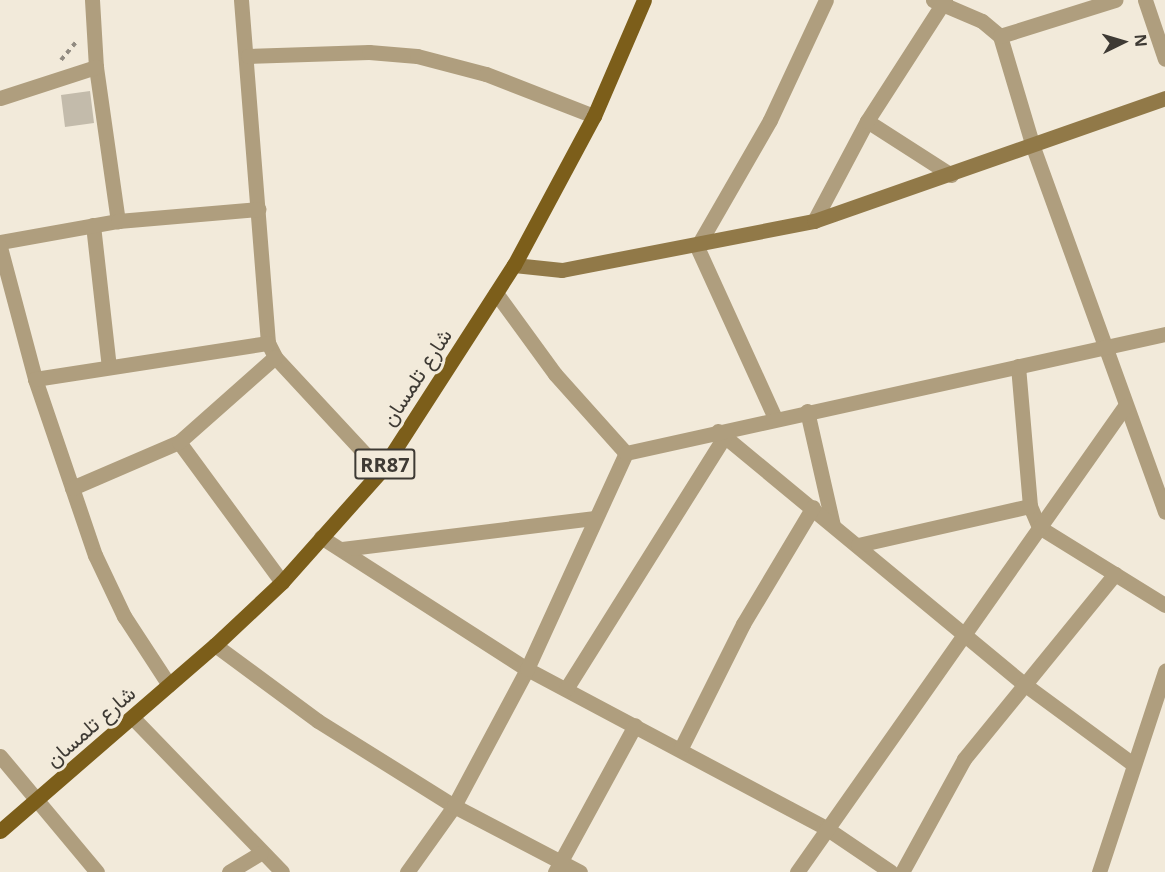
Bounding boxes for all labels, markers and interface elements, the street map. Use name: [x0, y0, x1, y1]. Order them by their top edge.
north arrow: [1093, 12, 1153, 72]
text: N: [1129, 33, 1152, 48]
street label: شارع تلمسان: [375, 324, 457, 430]
road number: RR87: [354, 447, 416, 481]
street label: شارع تلمسان: [40, 680, 140, 772]

